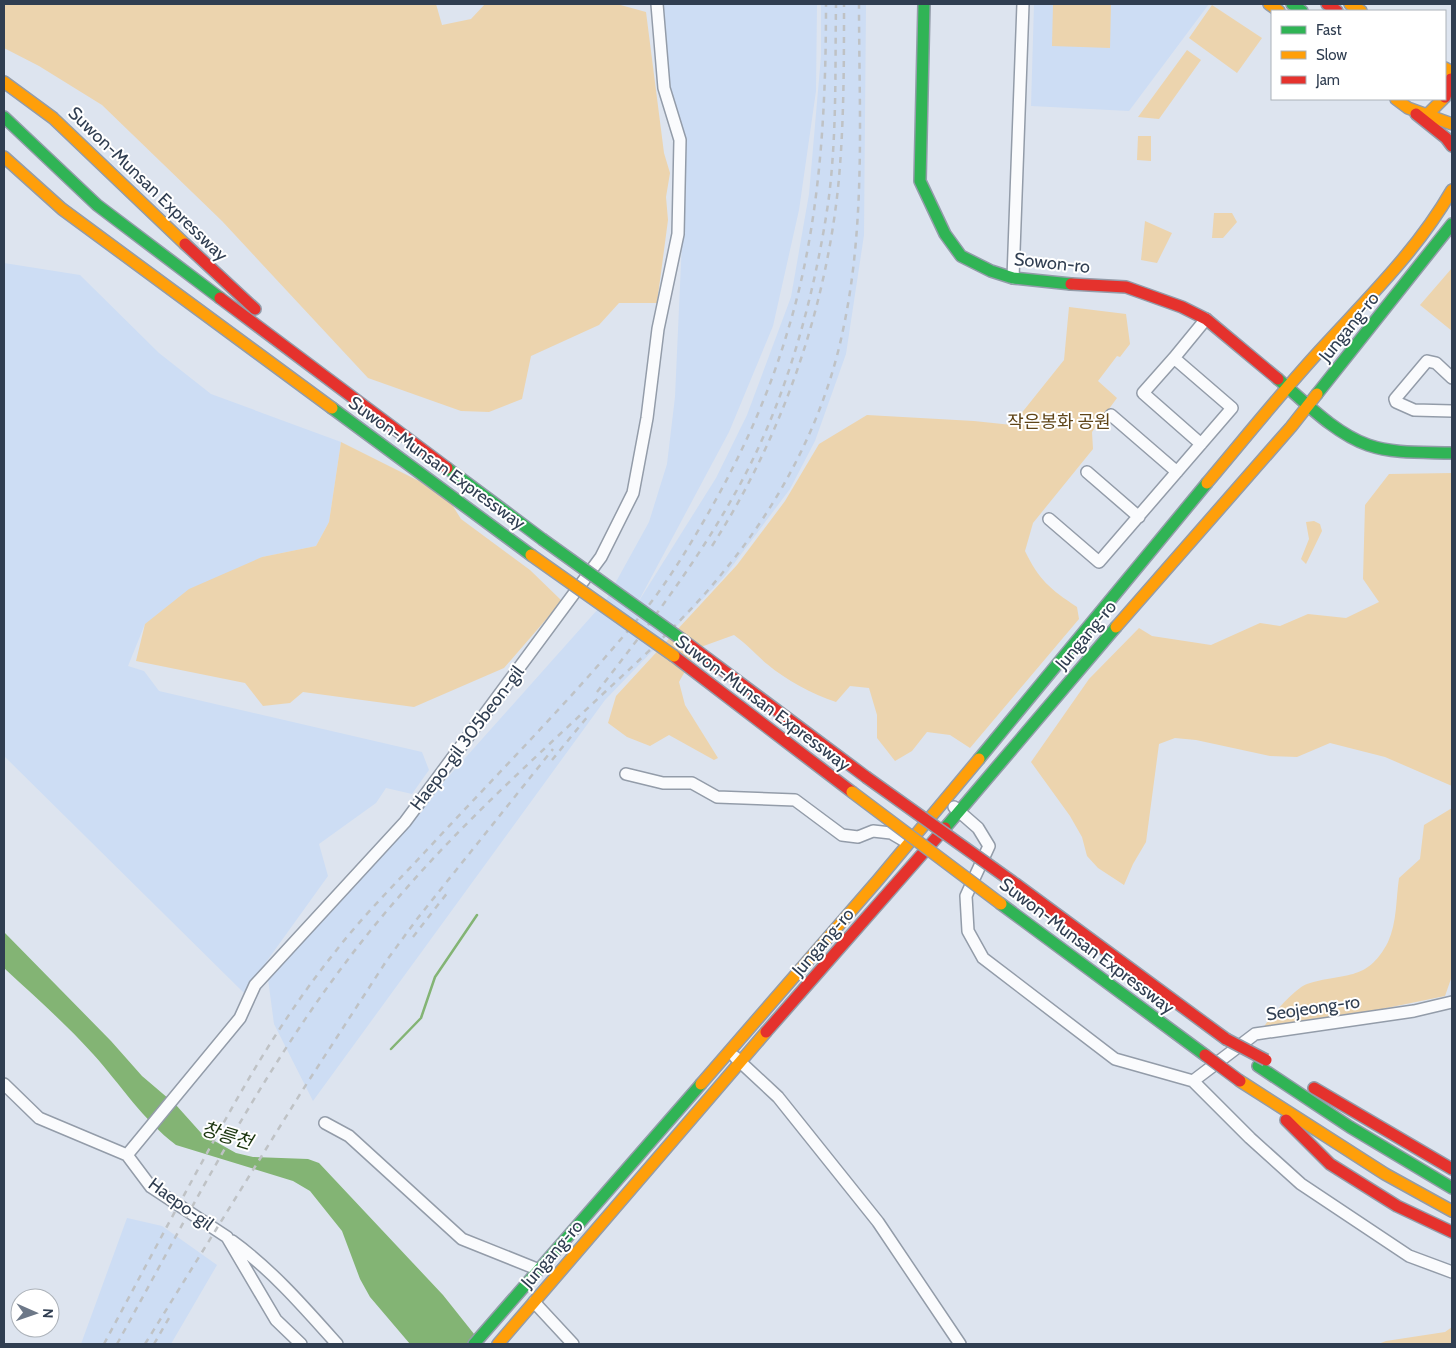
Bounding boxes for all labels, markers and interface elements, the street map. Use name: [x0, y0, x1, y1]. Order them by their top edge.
legend: [1271, 10, 1446, 100]
text: Fast: [1316, 21, 1341, 39]
text: Slow: [1316, 46, 1347, 64]
text: Jam: [1315, 71, 1340, 89]
street label: Suwon-Munsan Expressway: [64, 102, 232, 266]
street label: Sowon-ro: [1013, 248, 1091, 278]
street label: Jungang-ro: [1314, 288, 1384, 367]
street label: Suwon-Munsan Expressway: [344, 392, 530, 534]
park label: 작은봉화 공원: [1007, 411, 1111, 433]
street label: Jungang-ro: [1050, 596, 1121, 675]
street label: Suwon-Munsan Expressway: [671, 630, 855, 776]
street label: Haepo-gil 305beon-gil: [405, 661, 529, 815]
street label: Suwon-Munsan Expressway: [995, 873, 1179, 1019]
street label: Jungang-ro: [787, 903, 859, 981]
street label: Seojeong-ro: [1265, 991, 1361, 1025]
water label: 창릉천: [198, 1117, 257, 1155]
street label: Haepo-gil: [144, 1173, 219, 1235]
street label: Jungang-ro: [516, 1215, 588, 1293]
north arrow: [10, 1288, 60, 1338]
text: N: [39, 1308, 57, 1319]

